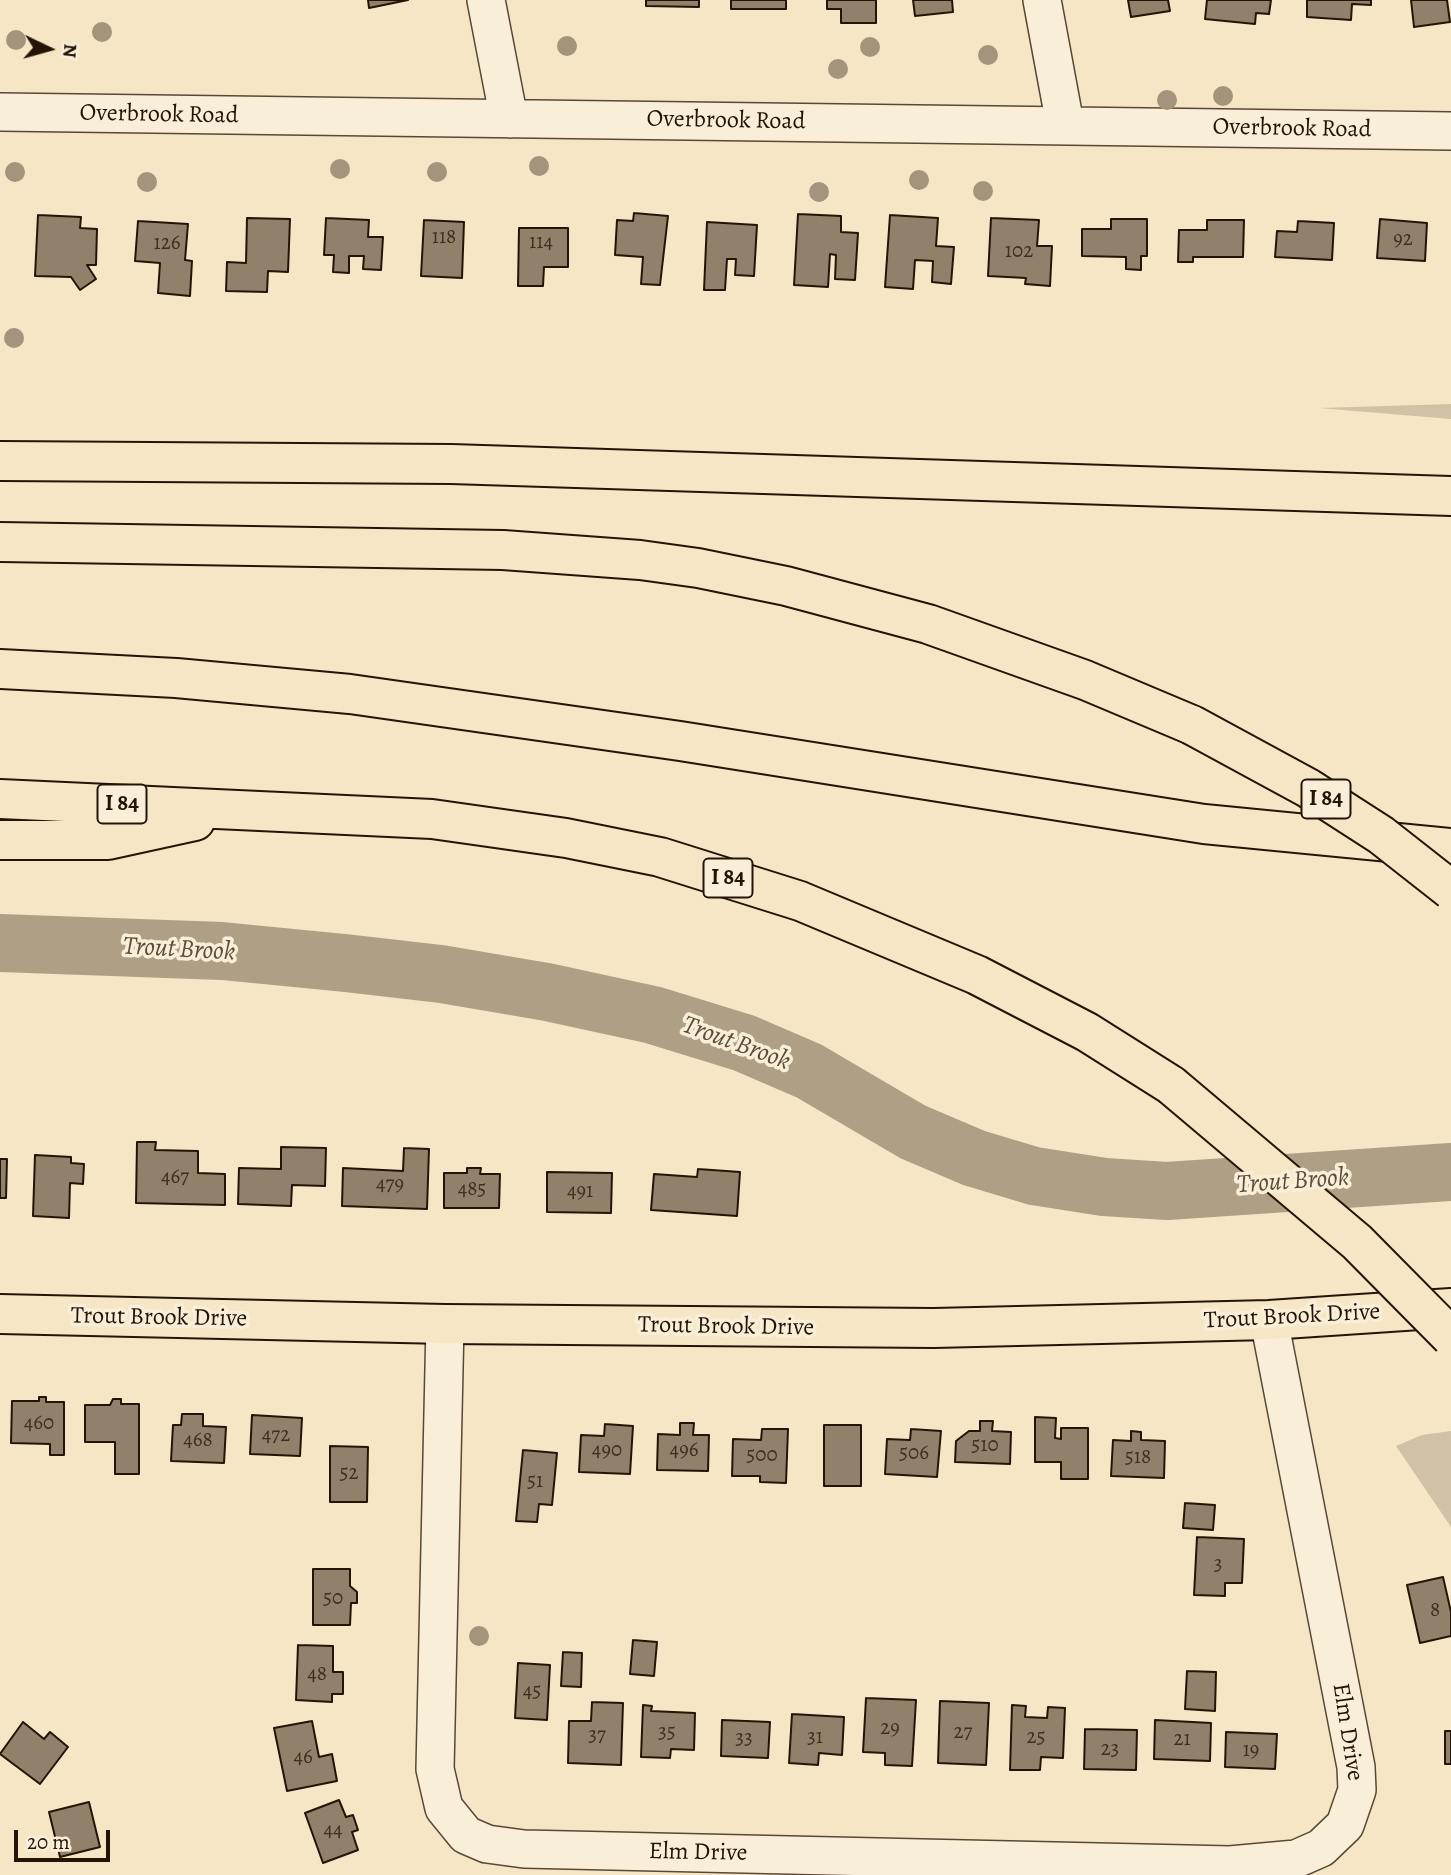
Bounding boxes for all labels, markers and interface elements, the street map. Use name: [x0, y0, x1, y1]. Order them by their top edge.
north arrow: [14, 14, 84, 84]
text: N: [56, 43, 83, 59]
street label: Overbrook Road: [79, 99, 239, 131]
street label: Overbrook Road: [646, 105, 806, 137]
street label: Overbrook Road: [1212, 113, 1372, 145]
house number: 118: [432, 225, 456, 251]
house number: 92: [1393, 227, 1413, 253]
house number: 114: [529, 230, 553, 256]
house number: 126: [154, 231, 180, 257]
house number: 102: [1005, 239, 1033, 265]
road number: I 84: [1302, 779, 1350, 818]
road number: I 84: [97, 784, 146, 824]
road number: I 84: [704, 858, 752, 898]
water label: Trout Brook: [122, 931, 236, 969]
water label: Trout Brook: [678, 1010, 794, 1078]
water label: Trout Brook: [1236, 1163, 1350, 1201]
house number: 467: [161, 1165, 189, 1191]
house number: 479: [376, 1172, 404, 1198]
house number: 485: [458, 1177, 486, 1203]
house number: 491: [567, 1179, 593, 1205]
street label: Trout Brook Drive: [1203, 1298, 1381, 1336]
street label: Trout Brook Drive: [71, 1302, 247, 1334]
street label: Trout Brook Drive: [638, 1311, 814, 1343]
house number: 460: [24, 1411, 54, 1437]
house number: 472: [262, 1423, 290, 1449]
house number: 468: [183, 1428, 213, 1454]
house number: 510: [971, 1433, 999, 1459]
house number: 490: [592, 1438, 622, 1464]
house number: 496: [670, 1438, 698, 1464]
house number: 506: [899, 1441, 929, 1467]
house number: 500: [746, 1443, 778, 1469]
house number: 518: [1125, 1445, 1151, 1471]
house number: 52: [339, 1461, 359, 1487]
house number: 51: [527, 1469, 543, 1495]
house number: 3: [1214, 1552, 1222, 1578]
house number: 50: [323, 1586, 343, 1612]
house number: 8: [1430, 1598, 1440, 1624]
house number: 48: [307, 1662, 327, 1688]
house number: 45: [523, 1679, 541, 1705]
street label: Elm Drive: [1325, 1681, 1369, 1783]
house number: 29: [880, 1716, 900, 1742]
house number: 35: [658, 1720, 676, 1746]
house number: 27: [954, 1720, 972, 1746]
house number: 37: [588, 1723, 606, 1749]
house number: 31: [807, 1725, 823, 1751]
house number: 25: [1026, 1725, 1046, 1751]
house number: 33: [735, 1726, 753, 1752]
house number: 21: [1173, 1727, 1191, 1753]
house number: 23: [1101, 1737, 1119, 1763]
house number: 19: [1243, 1738, 1259, 1764]
house number: 46: [293, 1745, 313, 1771]
scale bar: [18, 1815, 114, 1859]
house number: 44: [323, 1818, 343, 1844]
text: 20 m: [27, 1828, 70, 1856]
street label: Elm Drive: [648, 1838, 748, 1868]

